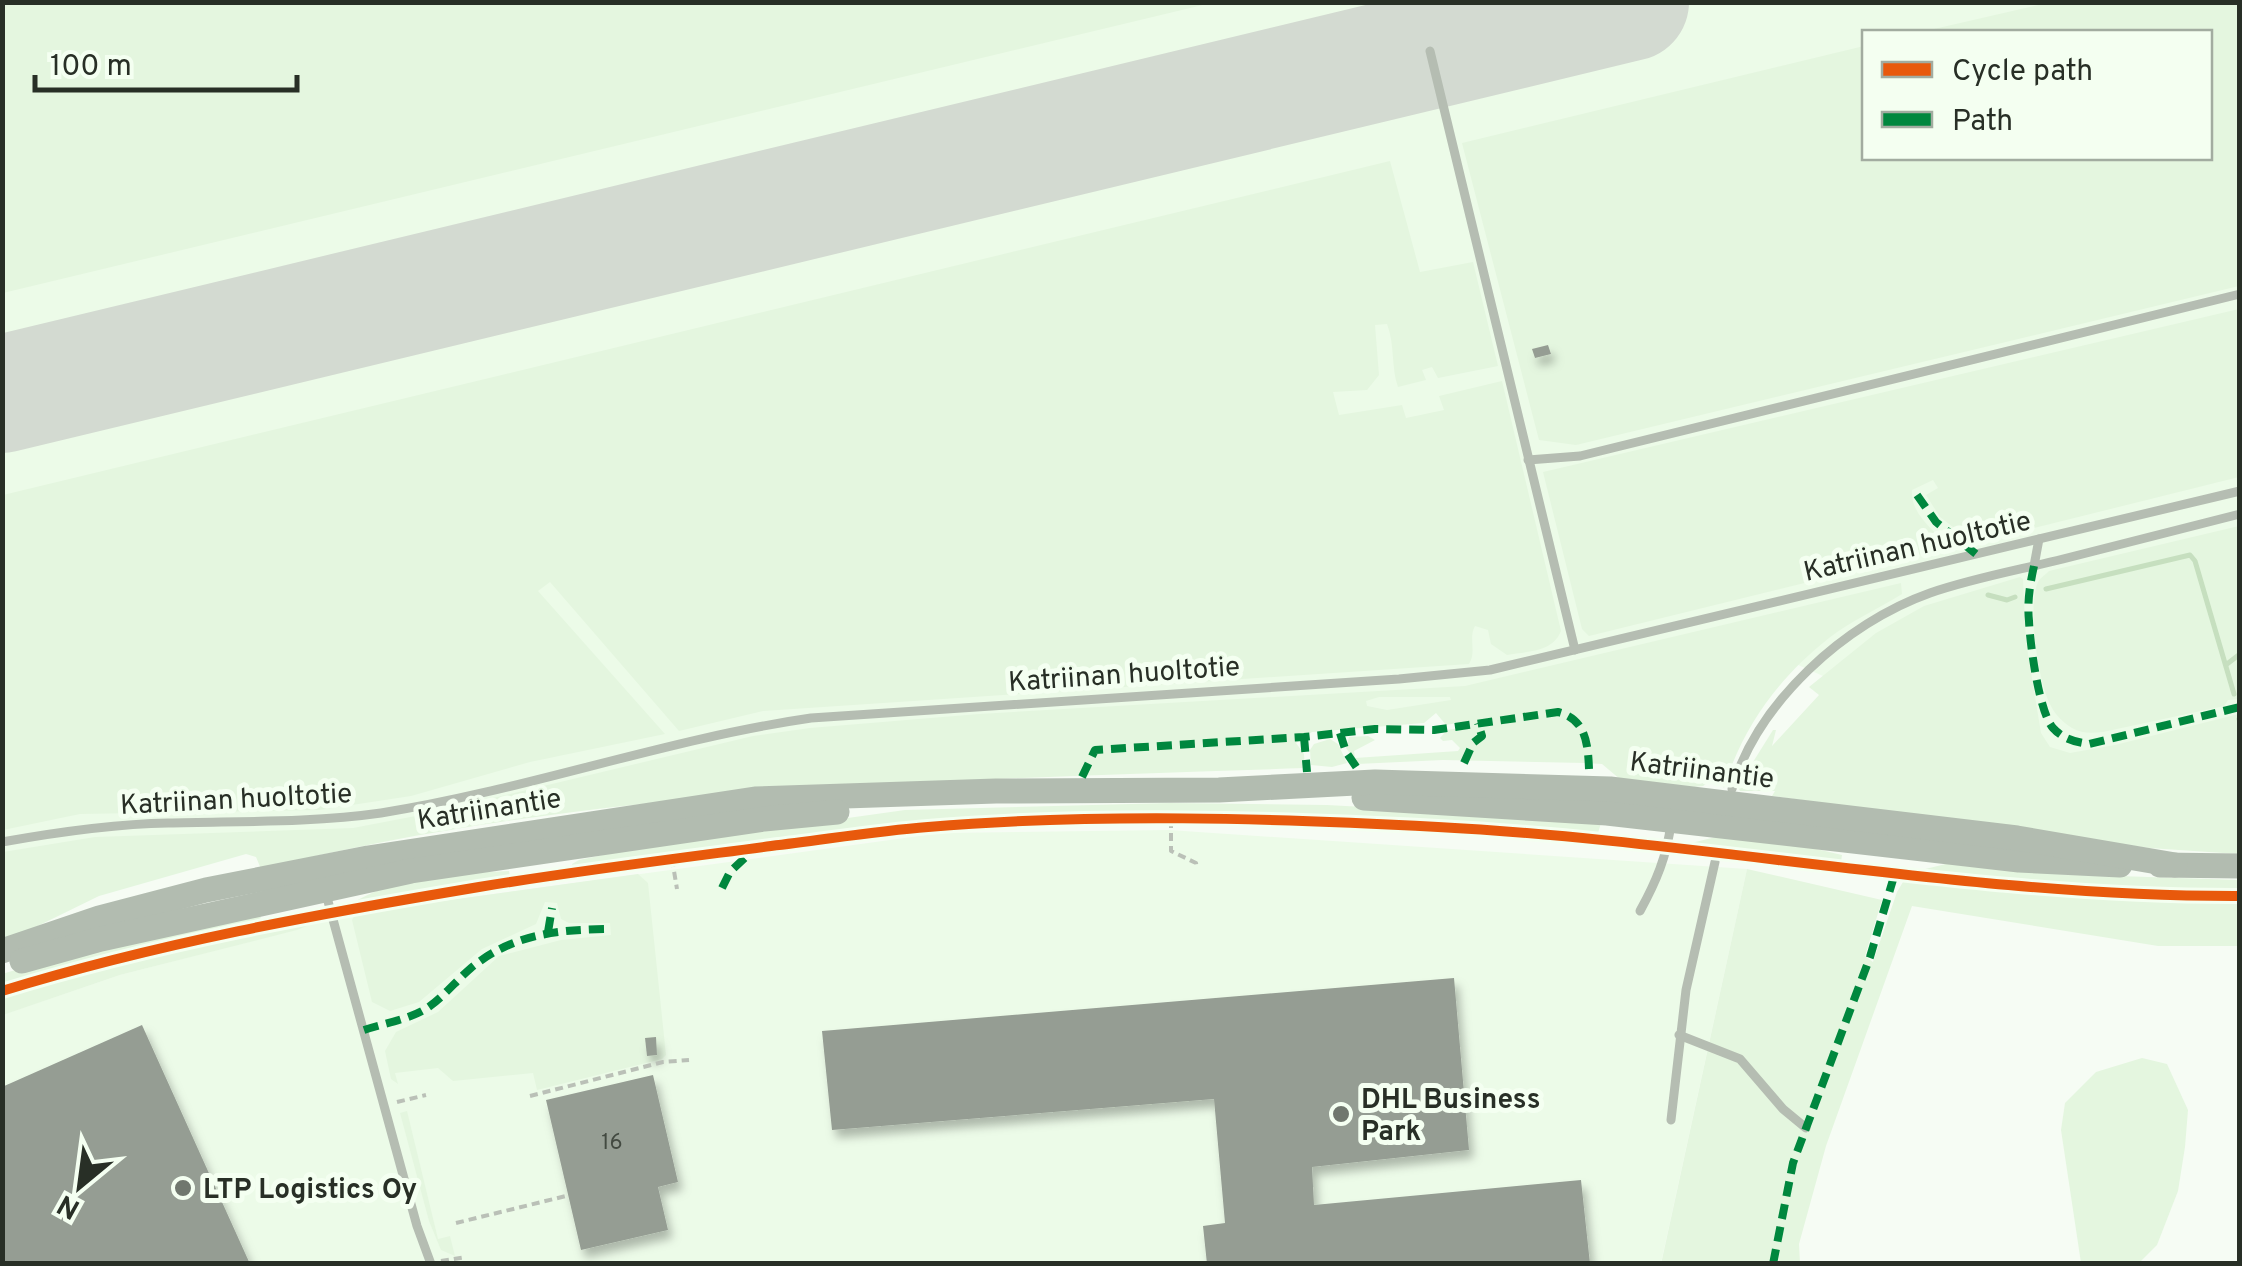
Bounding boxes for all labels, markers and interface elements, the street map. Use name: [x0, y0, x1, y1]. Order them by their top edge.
scale bar: [35, 30, 298, 92]
legend: [1862, 30, 2212, 160]
text: 100 m: [50, 49, 132, 86]
text: Cycle path: [1952, 54, 2093, 91]
text: Path: [1952, 104, 2013, 141]
street label: Katriinan huoltotie: [1800, 504, 2035, 592]
street label: Katriinan huoltotie: [1007, 650, 1241, 702]
street label: Katriinantie: [1627, 745, 1776, 799]
street label: Katriinan huoltotie: [119, 777, 353, 825]
street label: Katriinantie: [415, 782, 564, 840]
place label: DHL Business Park: [1361, 1083, 1540, 1151]
marker: DHL Business Park: [1330, 1103, 1352, 1125]
house number: 16: [601, 1130, 623, 1157]
north arrow: [30, 1136, 130, 1236]
place label: LTP Logistics Oy: [203, 1173, 417, 1209]
marker: LTP Logistics Oy: [172, 1177, 194, 1199]
text: N: [52, 1185, 87, 1226]

